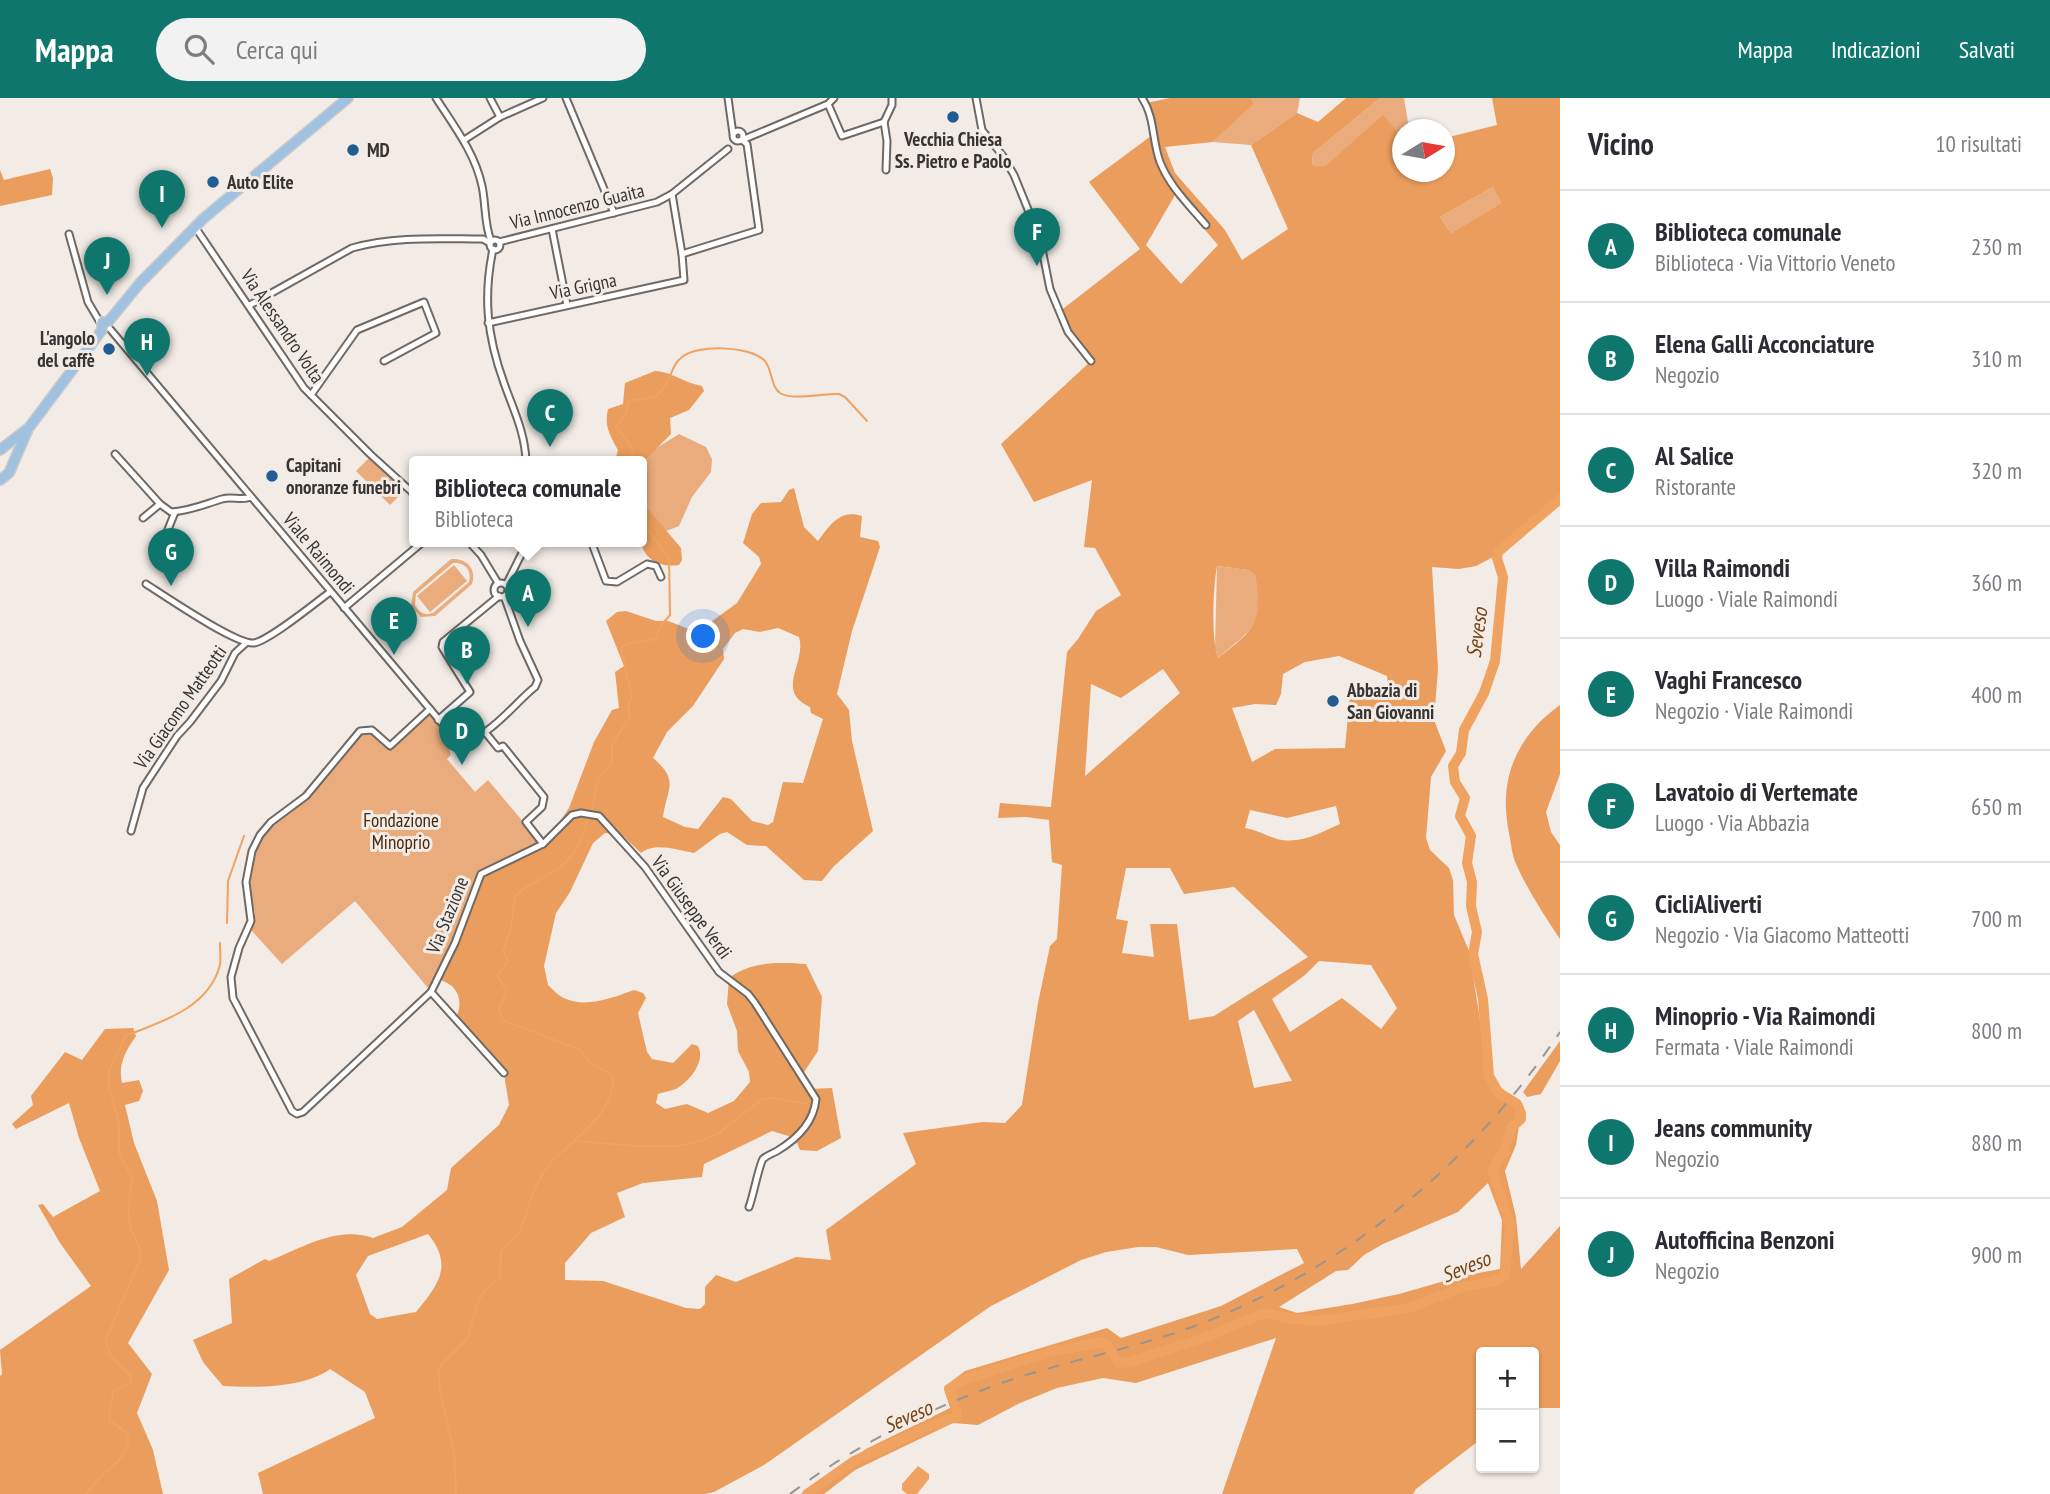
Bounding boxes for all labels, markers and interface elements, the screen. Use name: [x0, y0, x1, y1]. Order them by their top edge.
search box: [156, 18, 646, 81]
text: Mappa: [35, 28, 114, 71]
icon: search: [180, 30, 218, 68]
text: Cerca qui: [236, 33, 318, 66]
text: Mappa: [1738, 34, 1793, 65]
text: Indicazioni: [1831, 34, 1921, 65]
text: Salvati: [1959, 34, 2015, 65]
marker: Vecchia Chiesa Ss. Pietro e Paolo: [945, 109, 961, 125]
north arrow: [1392, 119, 1455, 182]
text: Vicino: [1588, 124, 1654, 163]
place label: Vecchia Chiesa Ss. Pietro e Paolo: [895, 127, 1011, 173]
text: 10 risultati: [1935, 129, 2022, 158]
place label: MD: [367, 138, 390, 162]
marker: MD: [345, 142, 361, 158]
pin: I: [139, 170, 185, 228]
place label: Auto Elite: [226, 170, 294, 194]
marker: Auto Elite: [205, 174, 221, 190]
street label: Via Innocenzo Guaita: [506, 178, 647, 235]
pin: F: [1014, 208, 1060, 266]
text: Biblioteca comunale: [1655, 215, 1842, 248]
text: A: [1605, 232, 1617, 261]
text: 230 m: [1971, 232, 2022, 261]
pin: J: [84, 237, 130, 295]
text: Biblioteca · Via Vittorio Veneto: [1655, 248, 1896, 277]
street label: Via Alessandro Volta: [235, 263, 330, 388]
street label: Via Grigna: [547, 267, 618, 305]
pin: H: [124, 318, 170, 376]
place label: L'angolo del caffè: [37, 326, 95, 372]
text: Elena Galli Acconciature: [1655, 327, 1875, 360]
marker: L'angolo del caffè: [101, 341, 117, 357]
text: B: [1605, 344, 1617, 373]
text: 310 m: [1971, 344, 2022, 373]
text: Negozio: [1655, 360, 1720, 389]
pin: C: [527, 389, 573, 447]
text: Al Salice: [1655, 439, 1734, 472]
place label: Capitani onoranze funebri: [286, 453, 401, 499]
popup: [409, 456, 647, 547]
text: C: [1606, 456, 1616, 485]
text: 320 m: [1971, 456, 2022, 485]
marker: Capitani onoranze funebri: [264, 468, 280, 484]
text: Biblioteca comunale: [435, 471, 621, 504]
text: Ristorante: [1655, 472, 1736, 501]
text: Biblioteca: [435, 504, 514, 533]
street label: Viale Raimondi: [277, 507, 360, 599]
pin: G: [148, 528, 194, 586]
text: Villa Raimondi: [1655, 551, 1790, 584]
text: D: [1605, 568, 1617, 597]
text: 360 m: [1971, 568, 2022, 597]
pin: A: [505, 569, 551, 627]
text: Luogo · Viale Raimondi: [1655, 584, 1838, 613]
pin: E: [371, 597, 417, 655]
water label: Seveso: [1460, 604, 1494, 660]
your location: [686, 619, 720, 653]
pin: B: [444, 626, 490, 684]
street label: Via Giacomo Matteotti: [128, 641, 232, 774]
text: Vaghi Francesco: [1655, 663, 1802, 696]
place label: Abbazia di San Giovanni: [1346, 678, 1434, 724]
text: E: [1606, 680, 1616, 709]
text: 400 m: [1971, 680, 2022, 709]
marker: Abbazia di San Giovanni: [1325, 693, 1341, 709]
text: Negozio · Viale Raimondi: [1655, 696, 1853, 725]
pin: D: [439, 707, 485, 765]
text: Lavatoio di Vertemate: [1655, 775, 1858, 808]
text: F: [1606, 792, 1616, 821]
text: 650 m: [1971, 792, 2022, 821]
park label: Fondazione Minoprio: [363, 808, 439, 854]
text: Luogo · Via Abbazia: [1655, 808, 1810, 837]
street label: Via Giuseppe Verdi: [646, 850, 737, 963]
street label: Via Stazione: [420, 873, 473, 958]
text: CicliAliverti: [1655, 887, 1762, 920]
text: G: [1605, 904, 1617, 933]
text: 700 m: [1971, 904, 2022, 933]
text: Negozio · Via Giacomo Matteotti: [1655, 920, 1910, 949]
text: Minoprio - Via Raimondi: [1655, 999, 1876, 1032]
text: H: [1605, 1016, 1617, 1045]
text: 800 m: [1971, 1016, 2022, 1045]
text: Fermata · Viale Raimondi: [1655, 1032, 1854, 1061]
text: Jeans community: [1655, 1111, 1812, 1144]
text: I: [1608, 1128, 1614, 1157]
text: 880 m: [1971, 1128, 2022, 1157]
text: Negozio: [1655, 1144, 1720, 1173]
text: Autofficina Benzoni: [1655, 1223, 1835, 1256]
text: J: [1608, 1240, 1614, 1269]
text: 900 m: [1971, 1240, 2022, 1269]
water label: Seveso: [1437, 1244, 1496, 1288]
text: Negozio: [1655, 1256, 1720, 1285]
map controls: [1476, 1347, 1539, 1473]
button: +: [1476, 1347, 1539, 1410]
water label: Seveso: [879, 1393, 938, 1439]
button: −: [1476, 1410, 1539, 1473]

